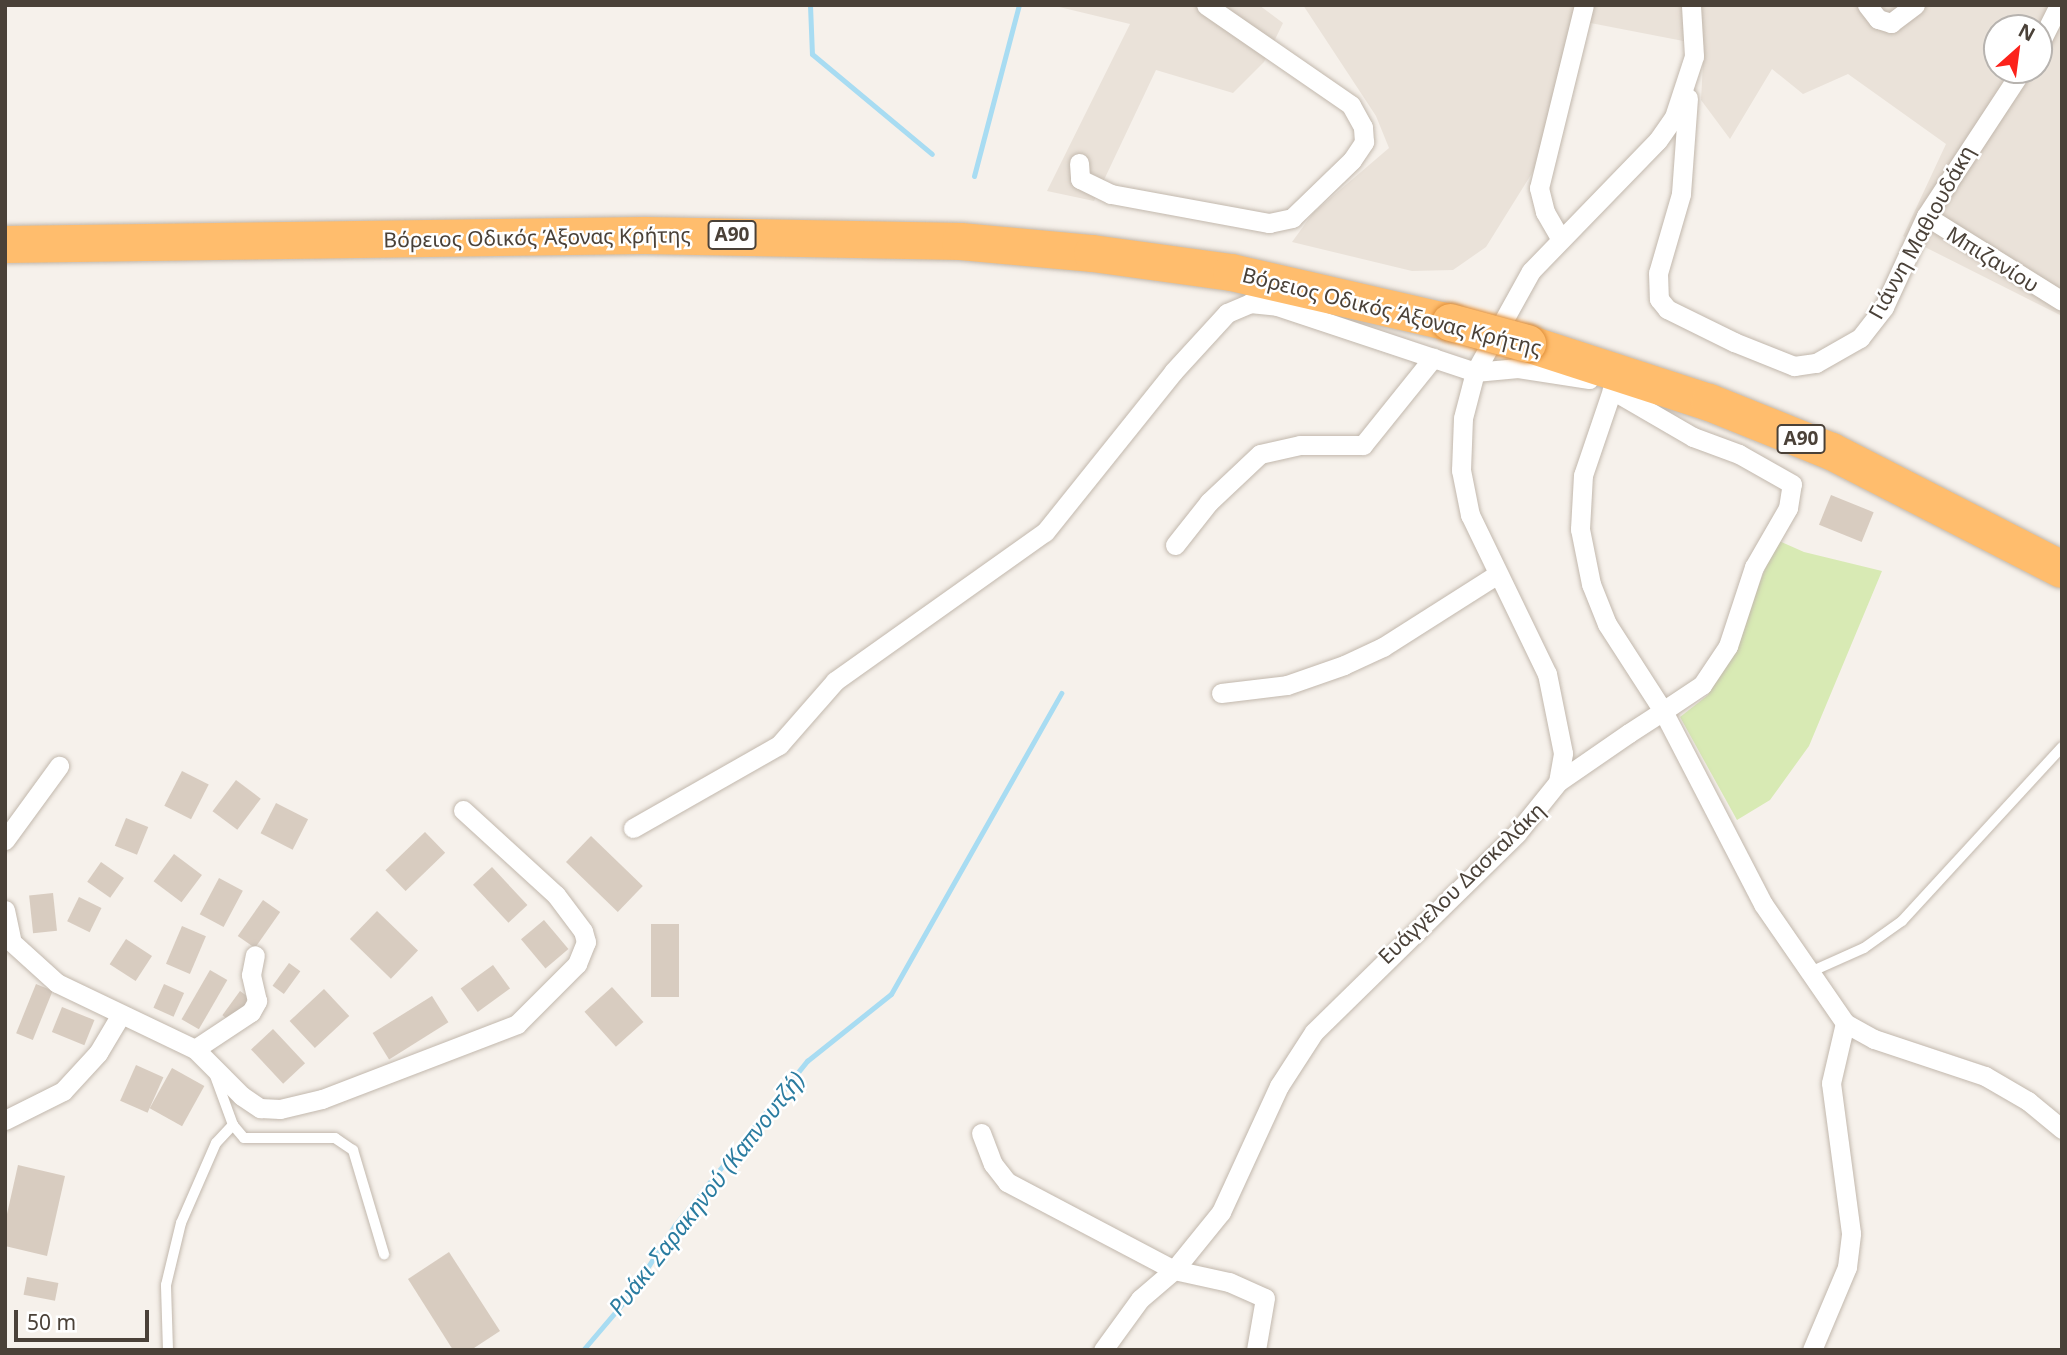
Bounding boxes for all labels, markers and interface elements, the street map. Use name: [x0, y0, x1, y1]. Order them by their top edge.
north arrow: [1983, 14, 2053, 84]
text: N: [2014, 17, 2040, 47]
street label: Γιάννη Μαθιουδάκη: [1863, 141, 1979, 323]
road number: Α90: [708, 219, 756, 250]
street label: Μπιζανίου: [1942, 221, 2044, 297]
street label: Βόρειος Οδικός Άξονας Κρήτης: [383, 222, 691, 252]
street label: Βόρειος Οδικός Άξονας Κρήτης: [1240, 262, 1544, 360]
road number: Α90: [1776, 424, 1826, 454]
street label: Ευάγγελου Δασκαλάκη: [1373, 797, 1549, 969]
water label: Ρυάκι Σαρακηνού (Καπνουτζή): [602, 1066, 810, 1320]
scale bar: [18, 1296, 152, 1340]
text: 50 m: [27, 1308, 76, 1336]

